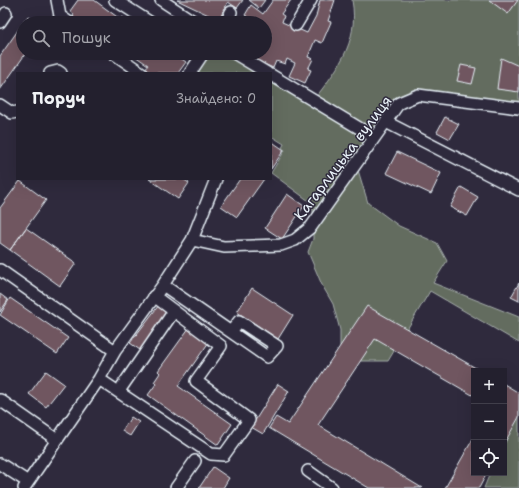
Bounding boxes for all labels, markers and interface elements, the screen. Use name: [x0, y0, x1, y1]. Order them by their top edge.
search box: [16, 16, 272, 60]
icon: search: [30, 27, 52, 49]
text: Пошук: [62, 28, 111, 48]
text: Поруч: [32, 87, 85, 109]
text: Знайдено: 0: [176, 90, 256, 107]
street label: Кагарлицька вулиця: [289, 92, 397, 224]
map controls: [471, 368, 507, 476]
button: +: [471, 368, 507, 404]
button: −: [471, 404, 507, 440]
button: locate: [471, 440, 507, 476]

